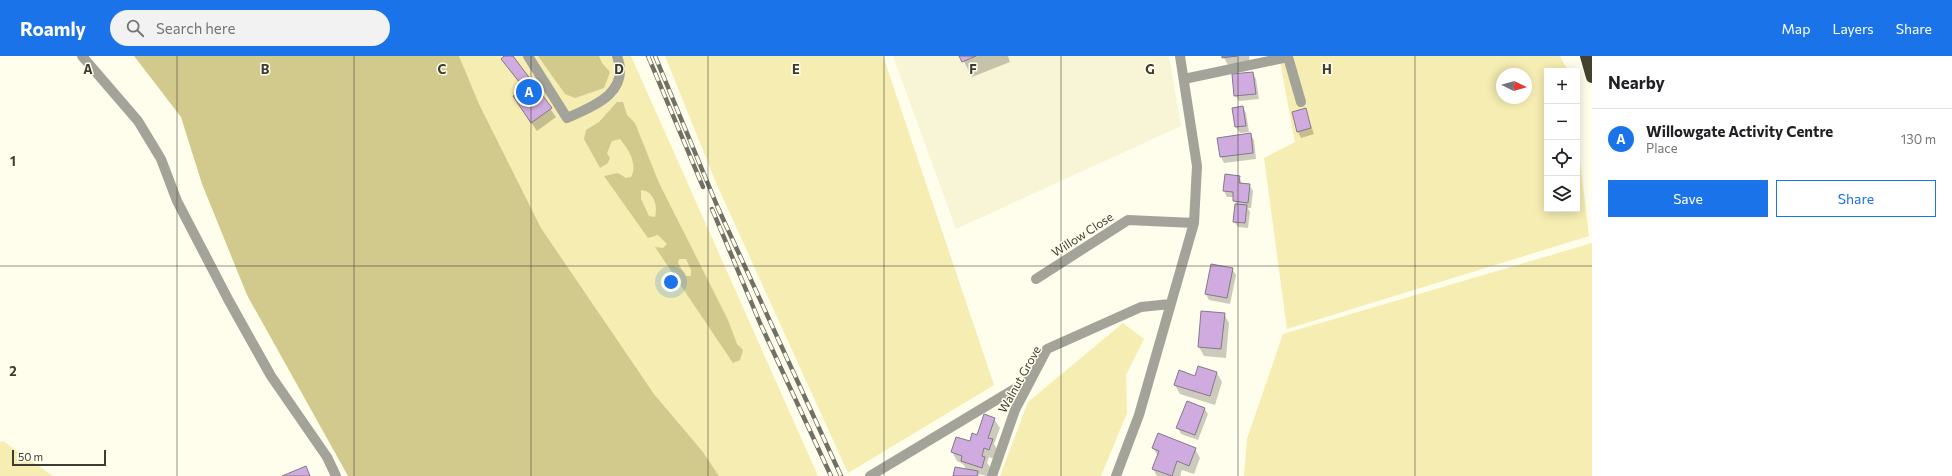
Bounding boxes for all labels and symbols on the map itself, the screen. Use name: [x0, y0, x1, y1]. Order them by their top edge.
text: A: [83, 61, 93, 77]
text: B: [261, 61, 270, 77]
text: C: [438, 61, 447, 77]
text: D: [614, 61, 624, 77]
text: E: [792, 61, 800, 77]
text: F: [969, 61, 977, 77]
text: G: [1145, 61, 1155, 77]
text: H: [1322, 61, 1332, 77]
north arrow: [1496, 68, 1532, 104]
pin: A: [516, 77, 542, 107]
text: 1: [10, 153, 16, 169]
street label: Willow Close: [1049, 209, 1115, 259]
your location: [661, 272, 681, 292]
street label: Walnut Grove: [995, 343, 1043, 415]
text: 2: [9, 363, 17, 379]
scale bar: [12, 448, 106, 467]

